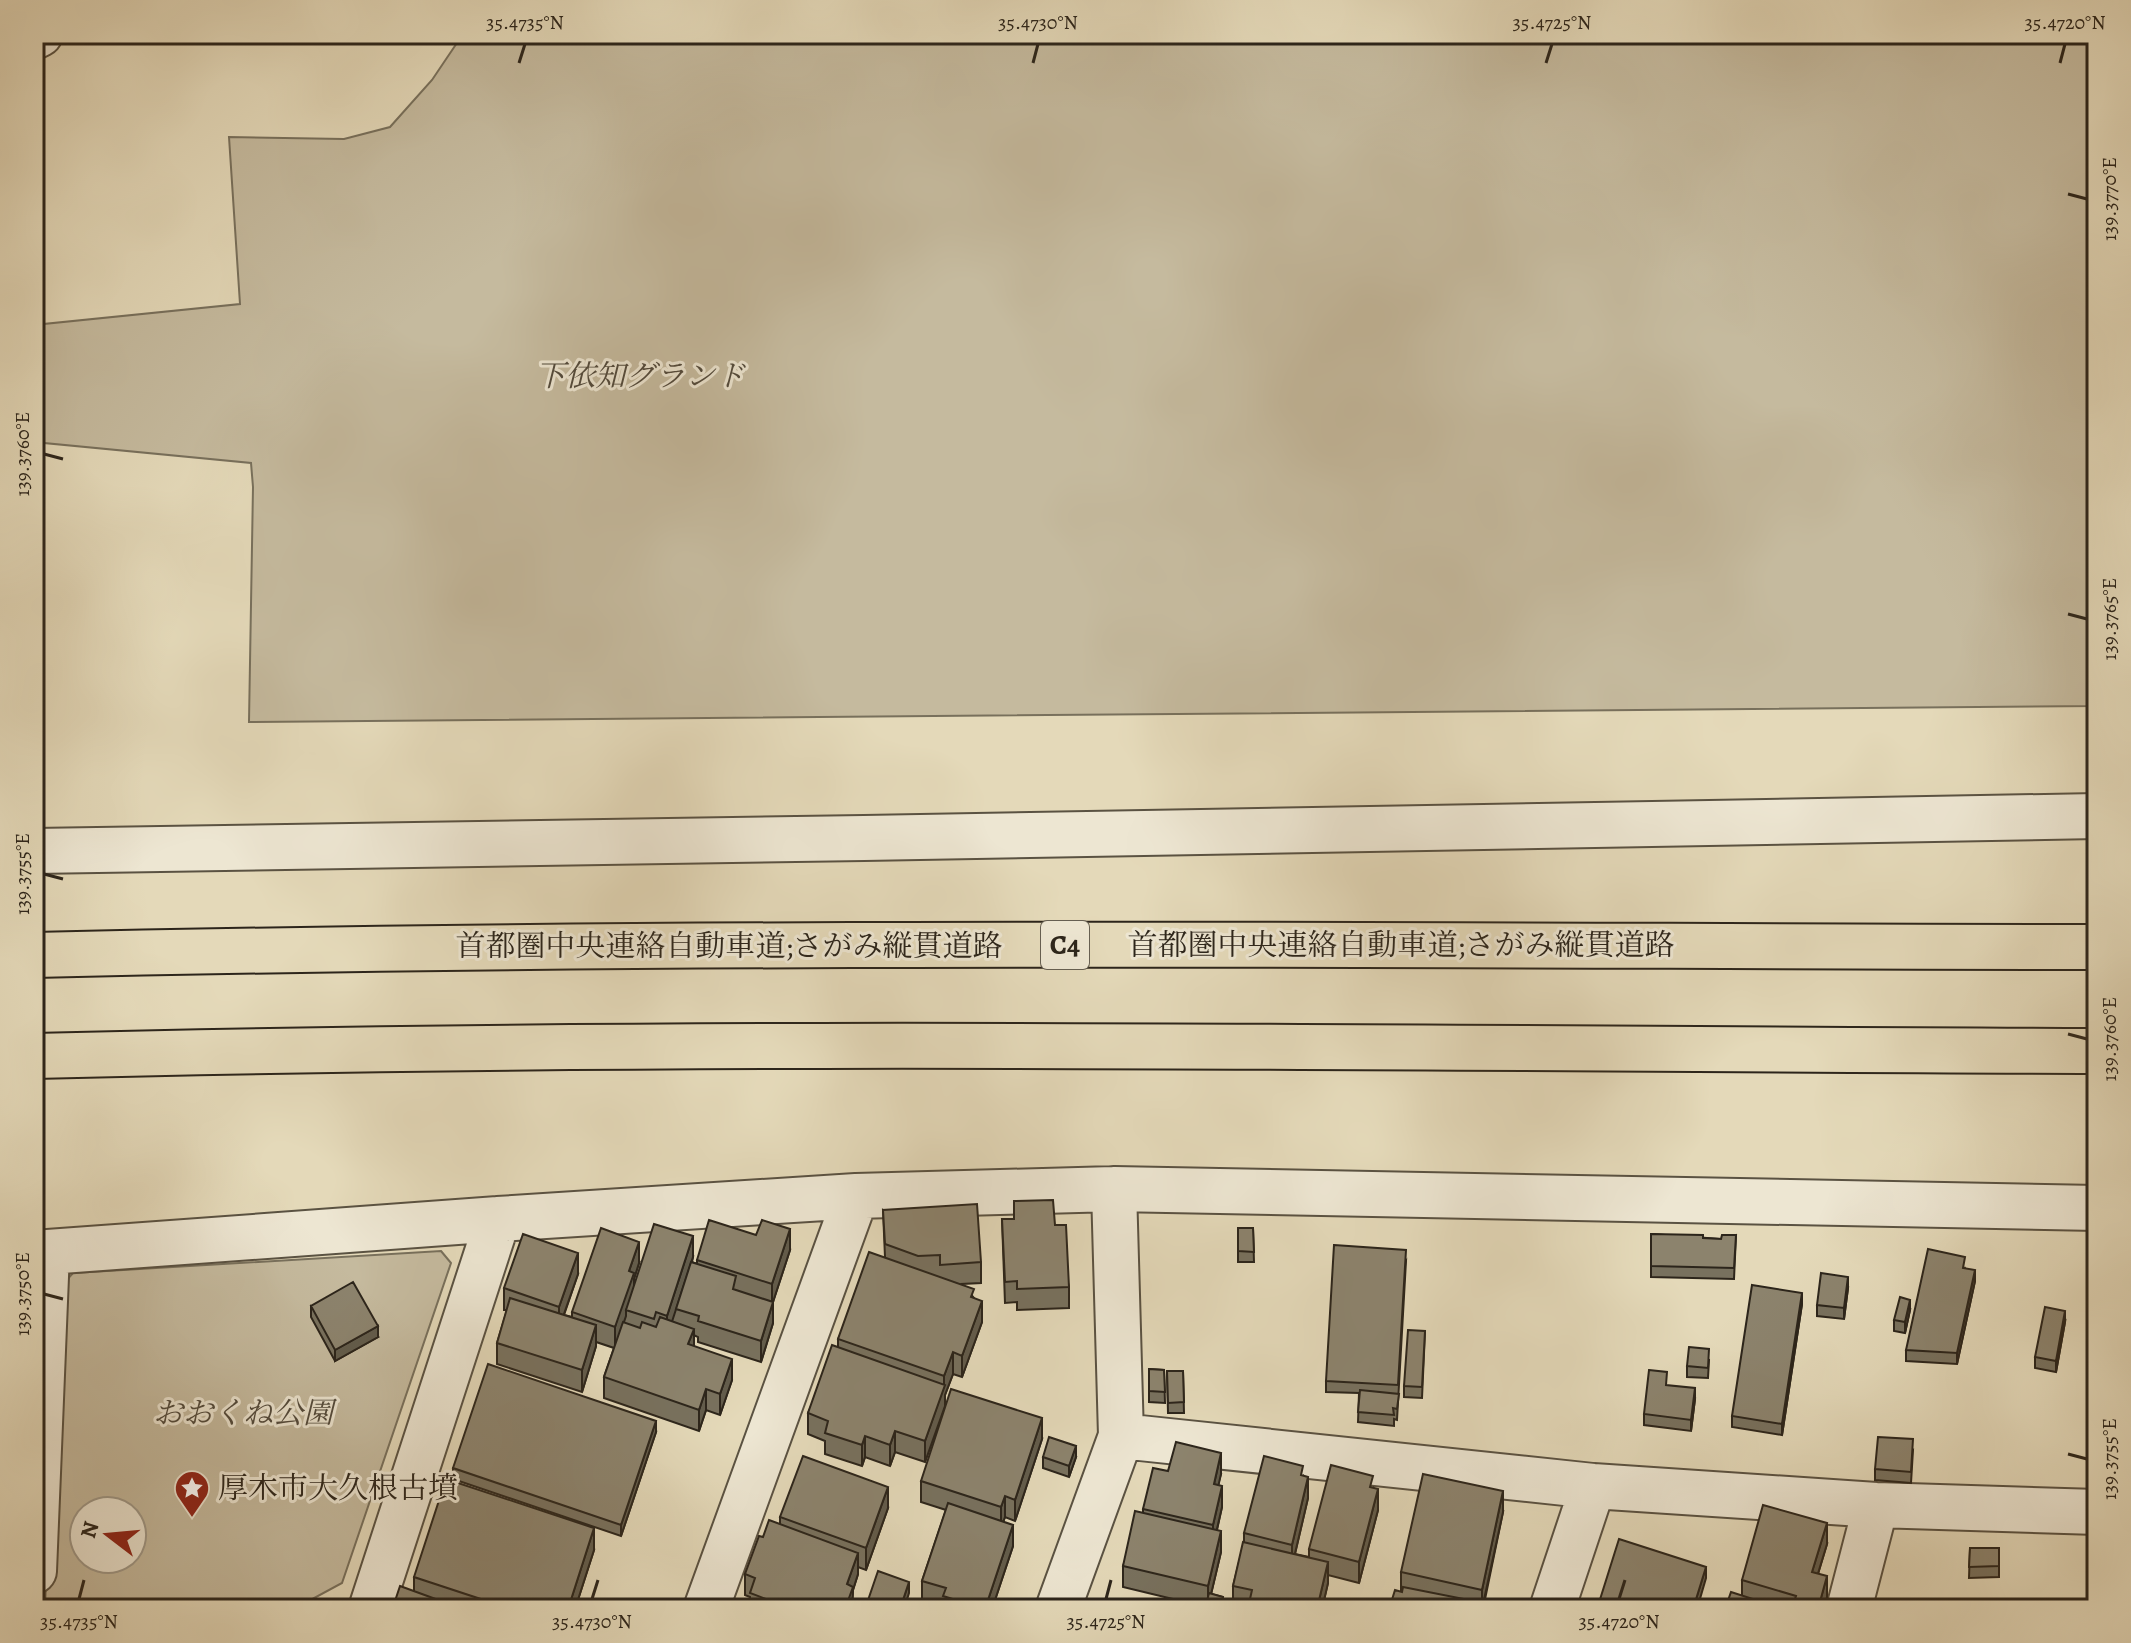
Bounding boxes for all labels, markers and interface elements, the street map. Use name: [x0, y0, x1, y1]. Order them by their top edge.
text: 35.4735°N: [486, 9, 564, 36]
text: 35.4730°N: [998, 9, 1078, 36]
text: 35.4725°N: [1513, 9, 1592, 36]
text: 35.4720°N: [2024, 9, 2106, 36]
text: 139.3770°E: [2096, 157, 2123, 241]
park label: 下依知グランド: [535, 356, 746, 396]
text: 139.3760°E: [9, 412, 36, 496]
text: 139.3765°E: [2096, 578, 2123, 660]
text: 139.3755°E: [9, 833, 36, 915]
road number: C4: [1041, 921, 1089, 969]
street label: 首都圏中央連絡自動車道;さがみ縦貫道路: [1127, 925, 1675, 965]
street label: 首都圏中央連絡自動車道;さがみ縦貫道路: [455, 926, 1003, 966]
text: 139.3760°E: [2096, 997, 2123, 1081]
text: 139.3750°E: [9, 1252, 36, 1336]
park label: おおくね公園: [153, 1393, 338, 1433]
text: 139.3755°E: [2096, 1418, 2123, 1500]
place label: 厚木市大久根古墳: [218, 1468, 458, 1508]
place icon: 厚木市大久根古墳: [173, 1469, 211, 1519]
north arrow: [68, 1495, 148, 1575]
text: N: [73, 1518, 106, 1542]
text: 35.4735°N: [40, 1608, 118, 1635]
text: 35.4730°N: [552, 1608, 632, 1635]
text: 35.4725°N: [1067, 1608, 1146, 1635]
text: 35.4720°N: [1578, 1608, 1660, 1635]

